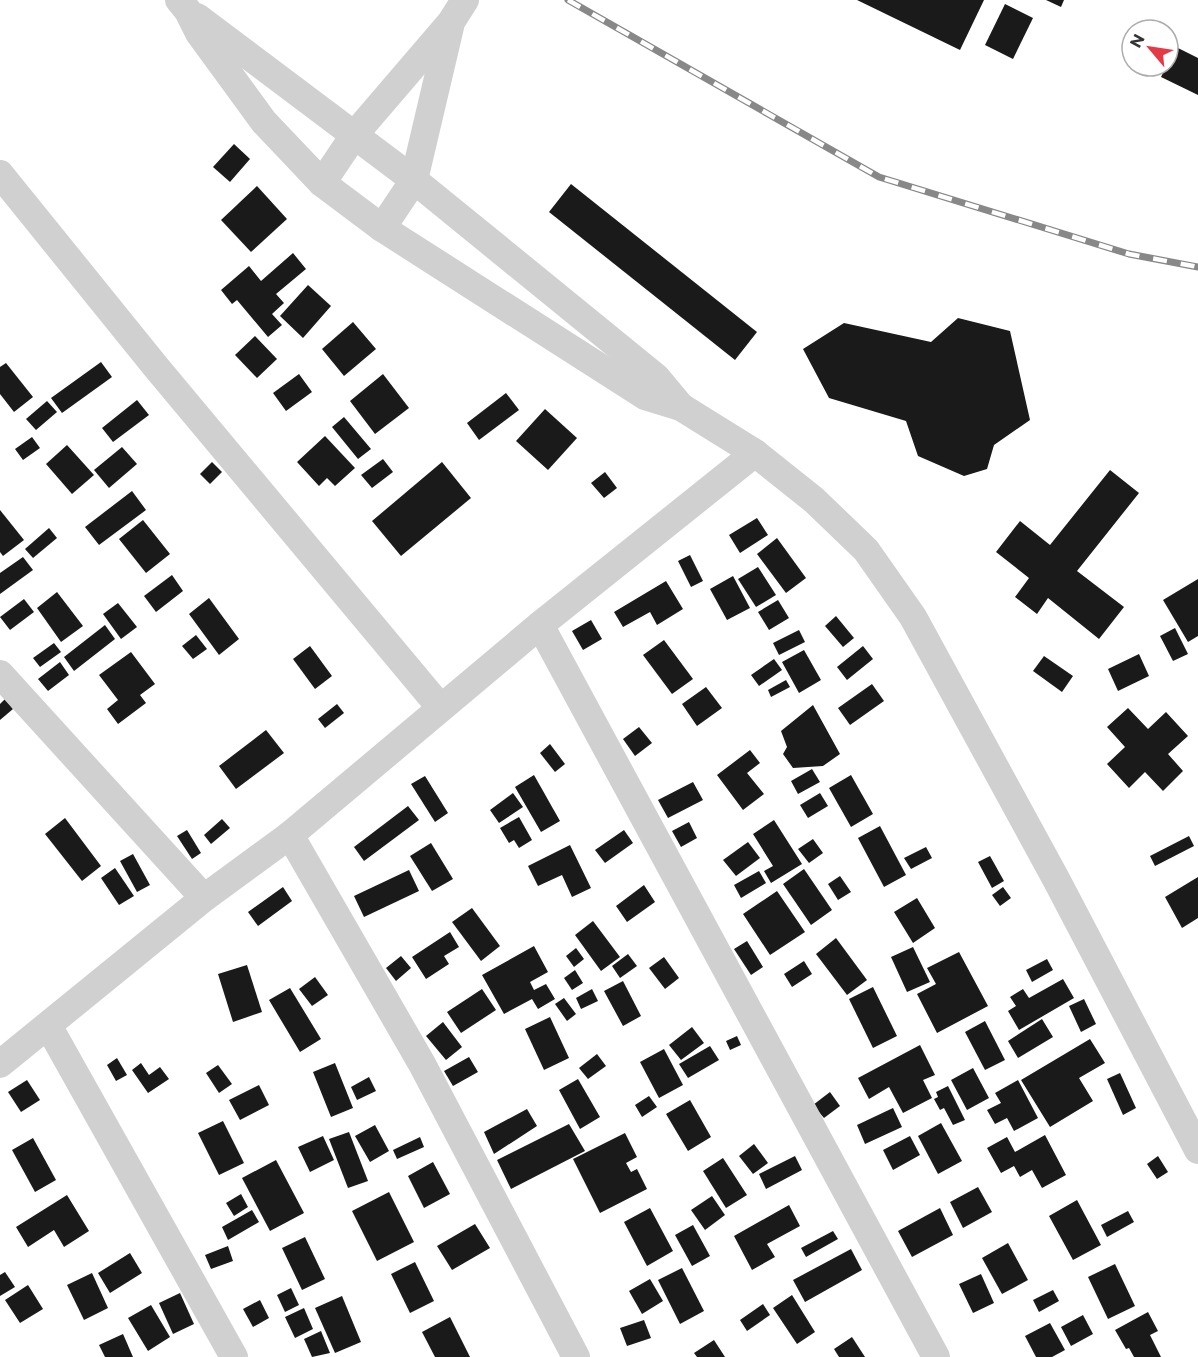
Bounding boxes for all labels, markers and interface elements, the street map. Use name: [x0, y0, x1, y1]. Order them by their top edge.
north arrow: [1120, 18, 1180, 78]
text: N: [1126, 31, 1149, 51]

